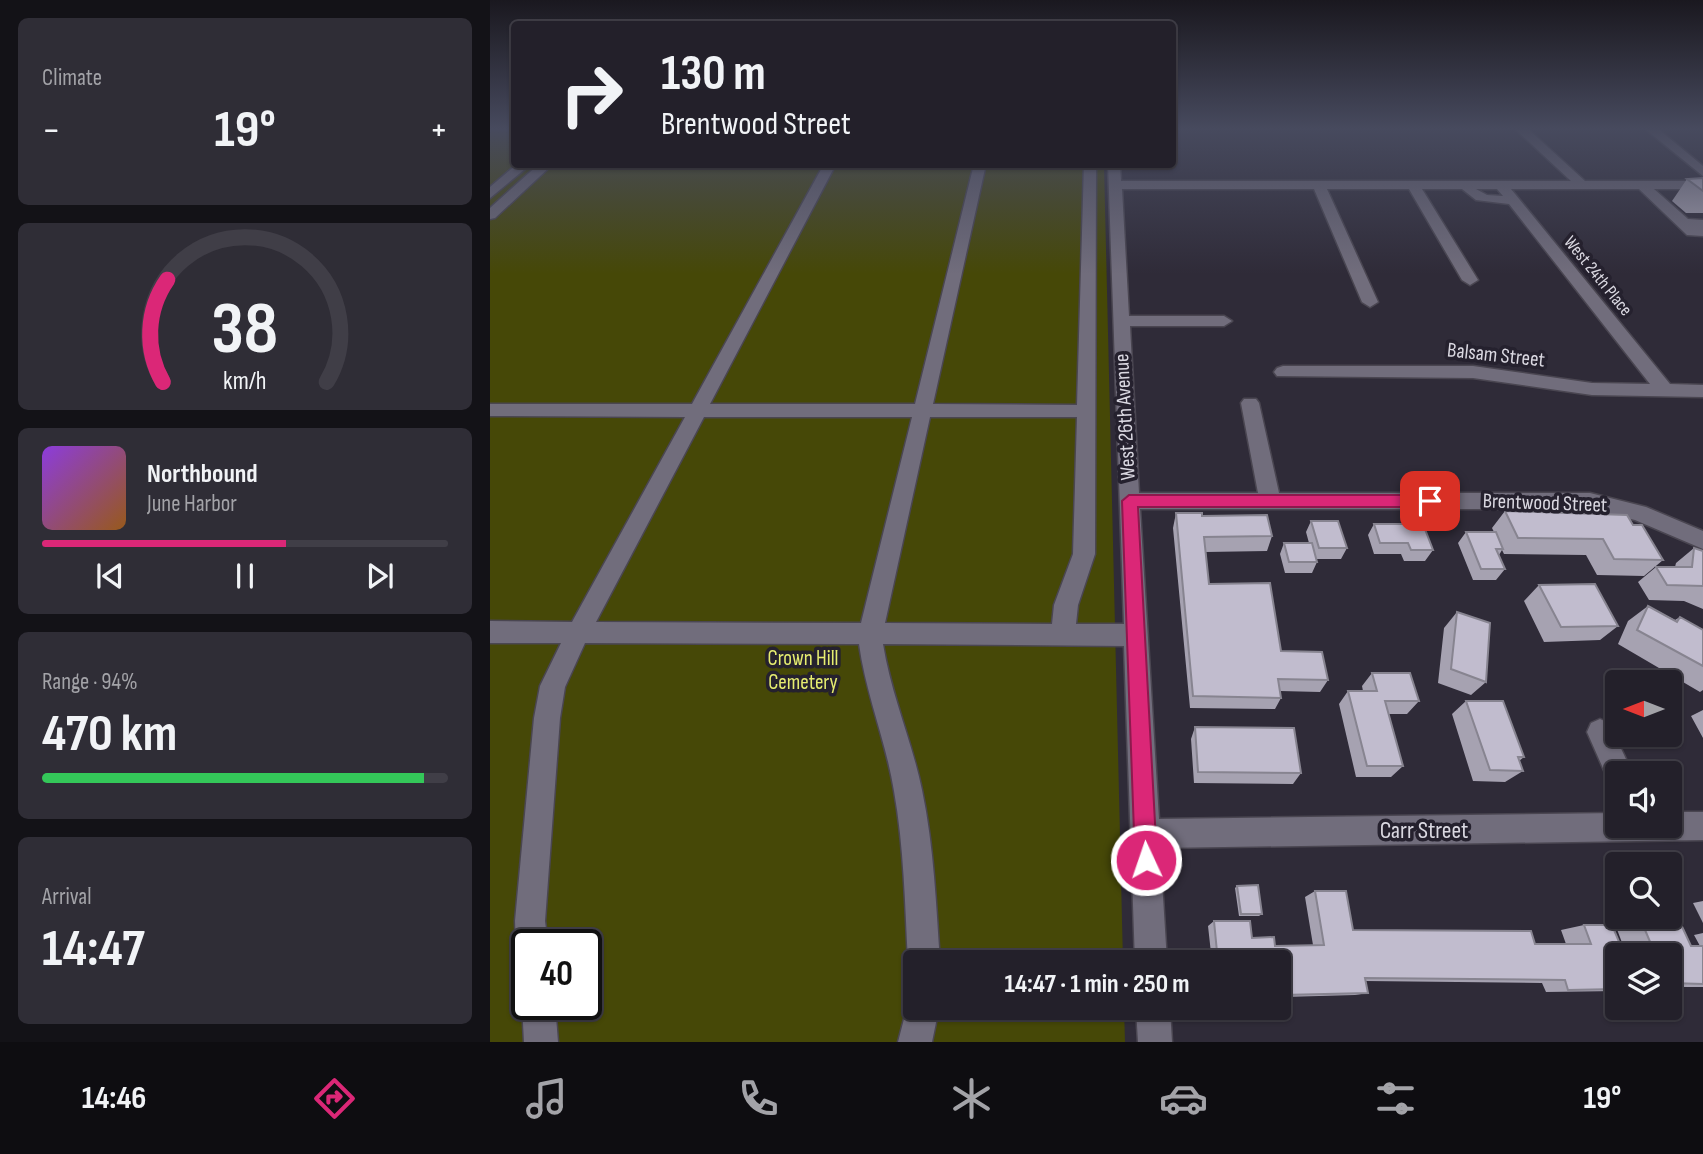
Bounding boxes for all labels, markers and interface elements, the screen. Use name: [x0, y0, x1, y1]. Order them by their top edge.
text: 130 m: [661, 45, 766, 104]
icon: right: [546, 49, 637, 140]
text: Climate: [42, 64, 102, 92]
text: 19°: [214, 99, 276, 162]
text: Brentwood Street: [661, 105, 851, 144]
text: −: [42, 108, 61, 153]
text: +: [429, 108, 448, 153]
street label: West 24th Place: [1559, 232, 1637, 320]
text: 38: [212, 287, 278, 375]
street label: Balsam Street: [1446, 337, 1546, 373]
street label: West 26th Avenue: [1109, 353, 1141, 481]
text: km/h: [223, 366, 267, 397]
text: Northbound: [147, 459, 258, 490]
pin: [1400, 471, 1460, 531]
icon: arrive: [1411, 482, 1449, 520]
street label: Brentwood Street: [1482, 488, 1608, 518]
text: June Harbor: [147, 490, 237, 518]
icon: previous: [91, 557, 129, 595]
icon: pause: [226, 557, 264, 595]
icon: next: [361, 557, 399, 595]
park label: Crown Hill Cemetery: [768, 646, 838, 695]
text: Range · 94%: [42, 668, 138, 696]
north arrow: [1605, 670, 1682, 747]
map controls: [1605, 670, 1682, 1020]
text: 470 km: [42, 703, 177, 766]
button: sound: [1605, 761, 1682, 838]
street label: Carr Street: [1380, 816, 1468, 845]
position arrow: [1109, 823, 1183, 897]
button: search: [1605, 852, 1682, 929]
text: Arrival: [42, 883, 91, 911]
text: 14:47: [42, 918, 145, 981]
speed limit sign: 40: [511, 929, 602, 1020]
button: layers: [1605, 943, 1682, 1020]
text: 14:47 · 1 min · 250 m: [1005, 969, 1189, 1000]
icon: directions: [310, 1074, 359, 1123]
icon: music: [522, 1074, 571, 1123]
icon: phone: [734, 1074, 783, 1123]
icon: climate: [947, 1074, 996, 1123]
icon: car: [1159, 1074, 1208, 1123]
icon: filters: [1371, 1074, 1420, 1123]
text: 14:46: [82, 1079, 146, 1118]
text: 19°: [1584, 1079, 1621, 1118]

